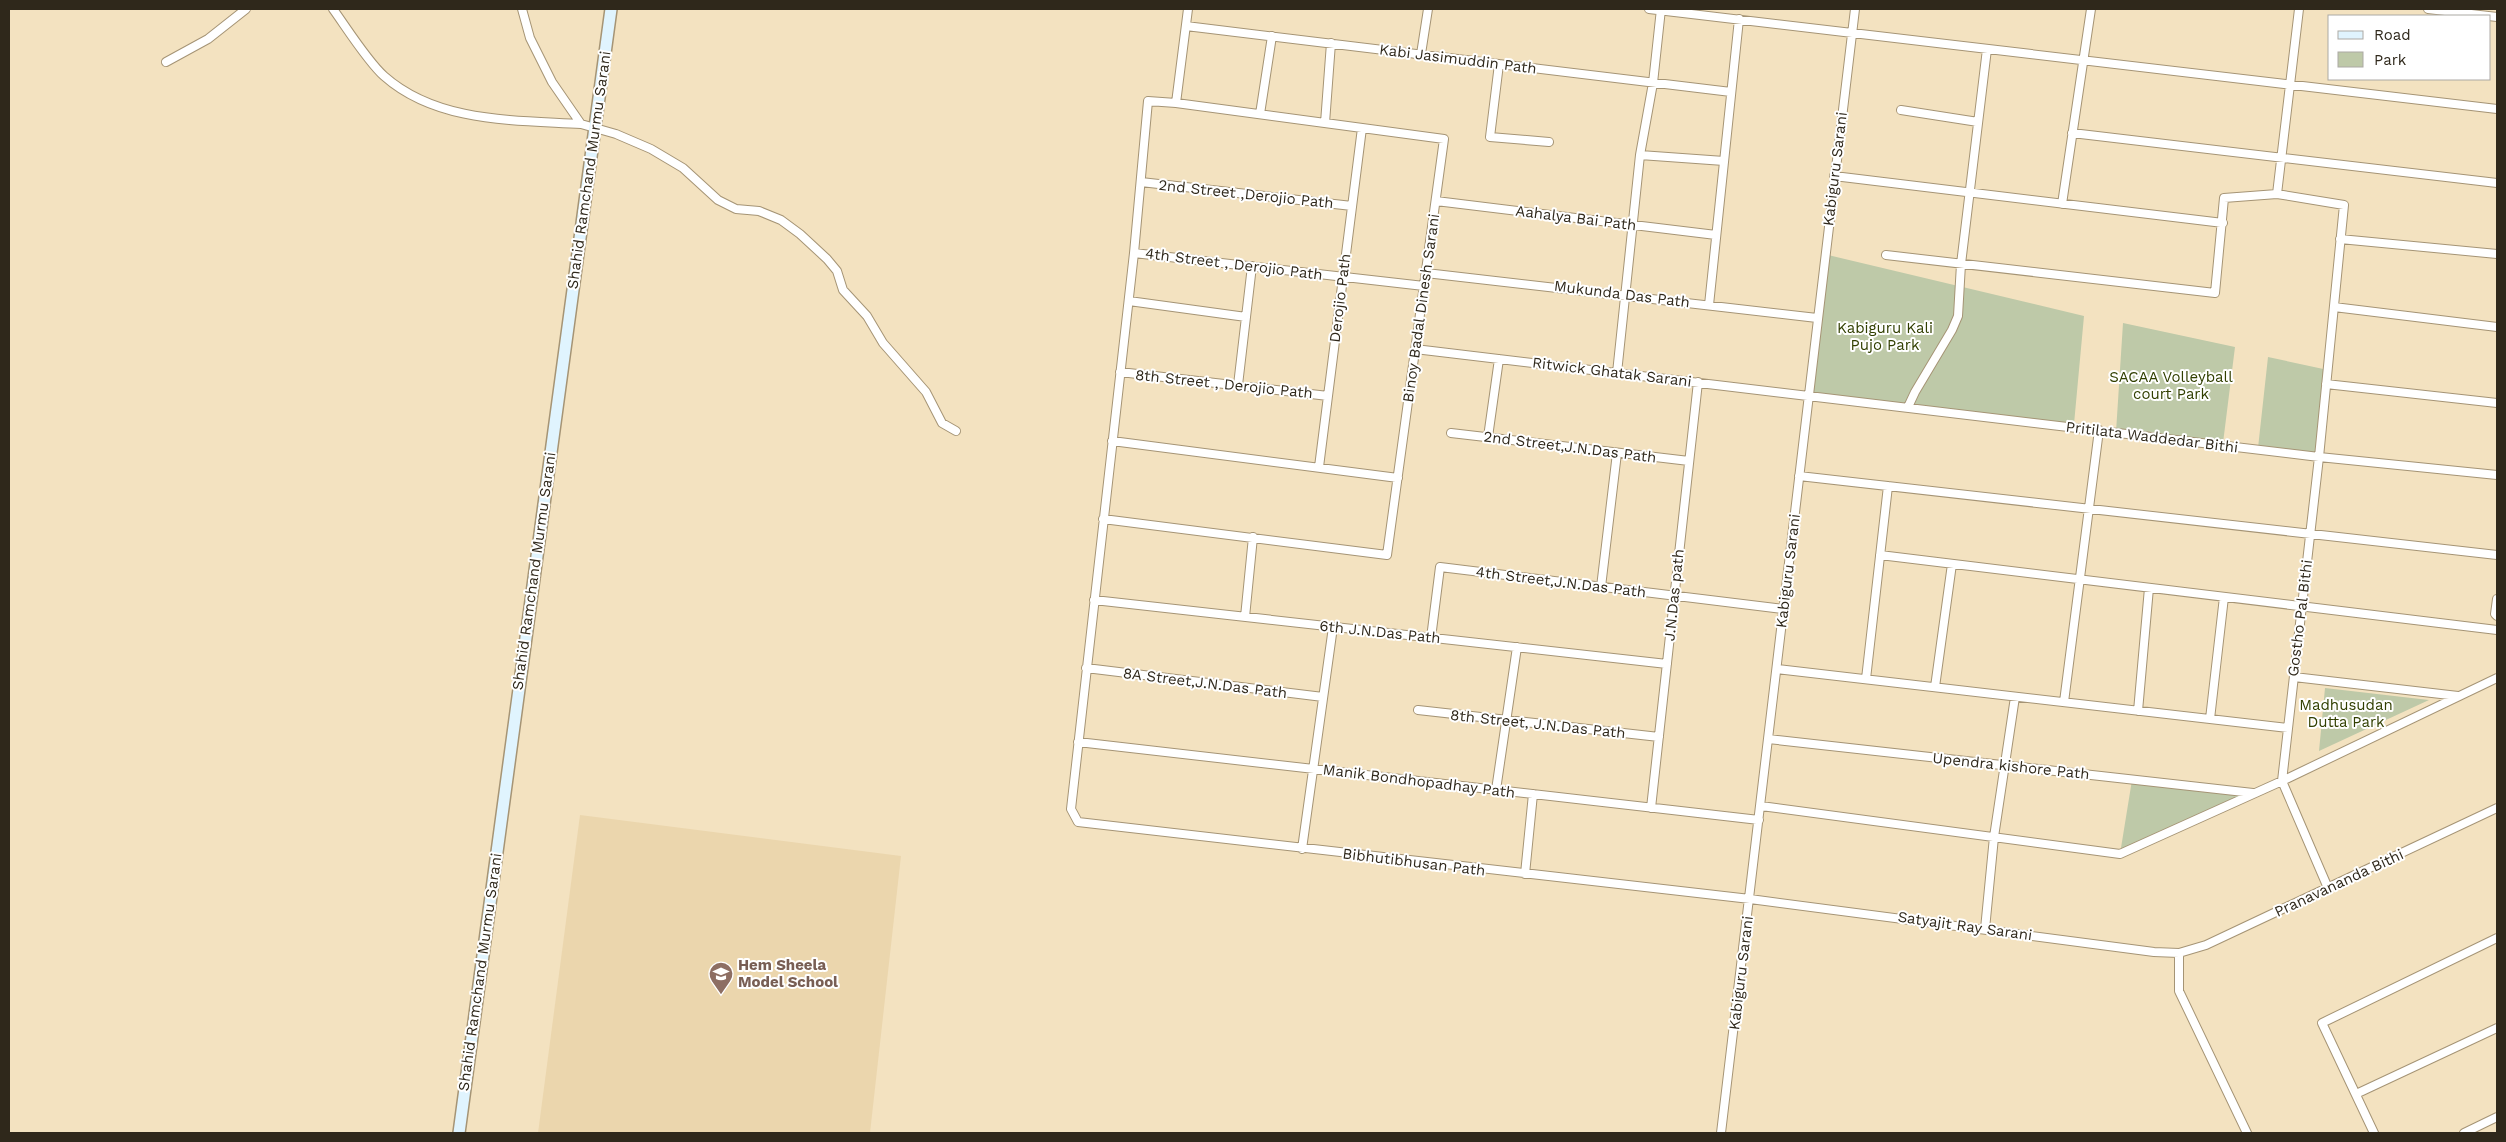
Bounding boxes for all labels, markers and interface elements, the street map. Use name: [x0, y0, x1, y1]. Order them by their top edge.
legend: [2328, 15, 2491, 80]
text: Road: [2374, 26, 2411, 44]
street label: Kabi Jasimuddin Path: [1378, 40, 1538, 78]
street label: Shahid Ramchand Murmu Sarani: [563, 50, 615, 290]
text: Park: [2374, 51, 2407, 69]
street label: Kabiguru Sarani: [1819, 111, 1851, 227]
street label: 2nd Street ,Derojio Path: [1157, 176, 1335, 212]
street label: Aahalya Bai Path: [1515, 202, 1637, 234]
street label: Binoy Badal Dinesh Sarani: [1399, 213, 1443, 403]
street label: 4th Street , Derojio Path: [1144, 244, 1324, 284]
street label: Derojio Path: [1326, 253, 1354, 343]
street label: Mukunda Das Path: [1553, 277, 1691, 311]
park label: Kabiguru Kali Pujo Park: [1837, 319, 1933, 354]
street label: Ritwick Ghatak Sarani: [1531, 353, 1693, 391]
street label: 8th Street , Derojio Path: [1134, 366, 1314, 402]
park label: SACAA Volleyball court Park: [2109, 368, 2233, 403]
street label: Pritilata Waddedar Bithi: [2065, 418, 2239, 456]
street label: 2nd Street,J.N.Das Path: [1483, 427, 1657, 467]
street label: Shahid Ramchand Murmu Sarani: [508, 451, 560, 691]
street label: Kabiguru Sarani: [1772, 513, 1804, 629]
street label: J.N.Das path: [1660, 548, 1688, 642]
street label: Gostho Pal Bithi: [2284, 559, 2316, 677]
street label: 4th Street,J.N.Das Path: [1475, 563, 1647, 601]
street label: 6th J.N.Das Path: [1318, 617, 1442, 647]
street label: 8A Street,J.N.Das Path: [1122, 664, 1288, 702]
park label: Madhusudan Dutta Park: [2299, 696, 2393, 731]
street label: 8th Street, J.N.Das Path: [1449, 706, 1627, 742]
street label: Upendra kishore Path: [1932, 749, 2090, 783]
street label: Manik Bondhopadhay Path: [1322, 760, 1516, 802]
street label: Bibhutibhusan Path: [1342, 844, 1486, 880]
street label: Pranavananda Bithi: [2272, 845, 2406, 921]
street label: Shahid Ramchand Murmu Sarani: [454, 852, 506, 1092]
street label: Satyajit Ray Sarani: [1897, 908, 2033, 944]
street label: Kabiguru Sarani: [1725, 915, 1757, 1031]
place label: Hem Sheela Model School: [738, 956, 838, 991]
school or university icon: Hem Sheela Model School: [708, 961, 734, 995]

